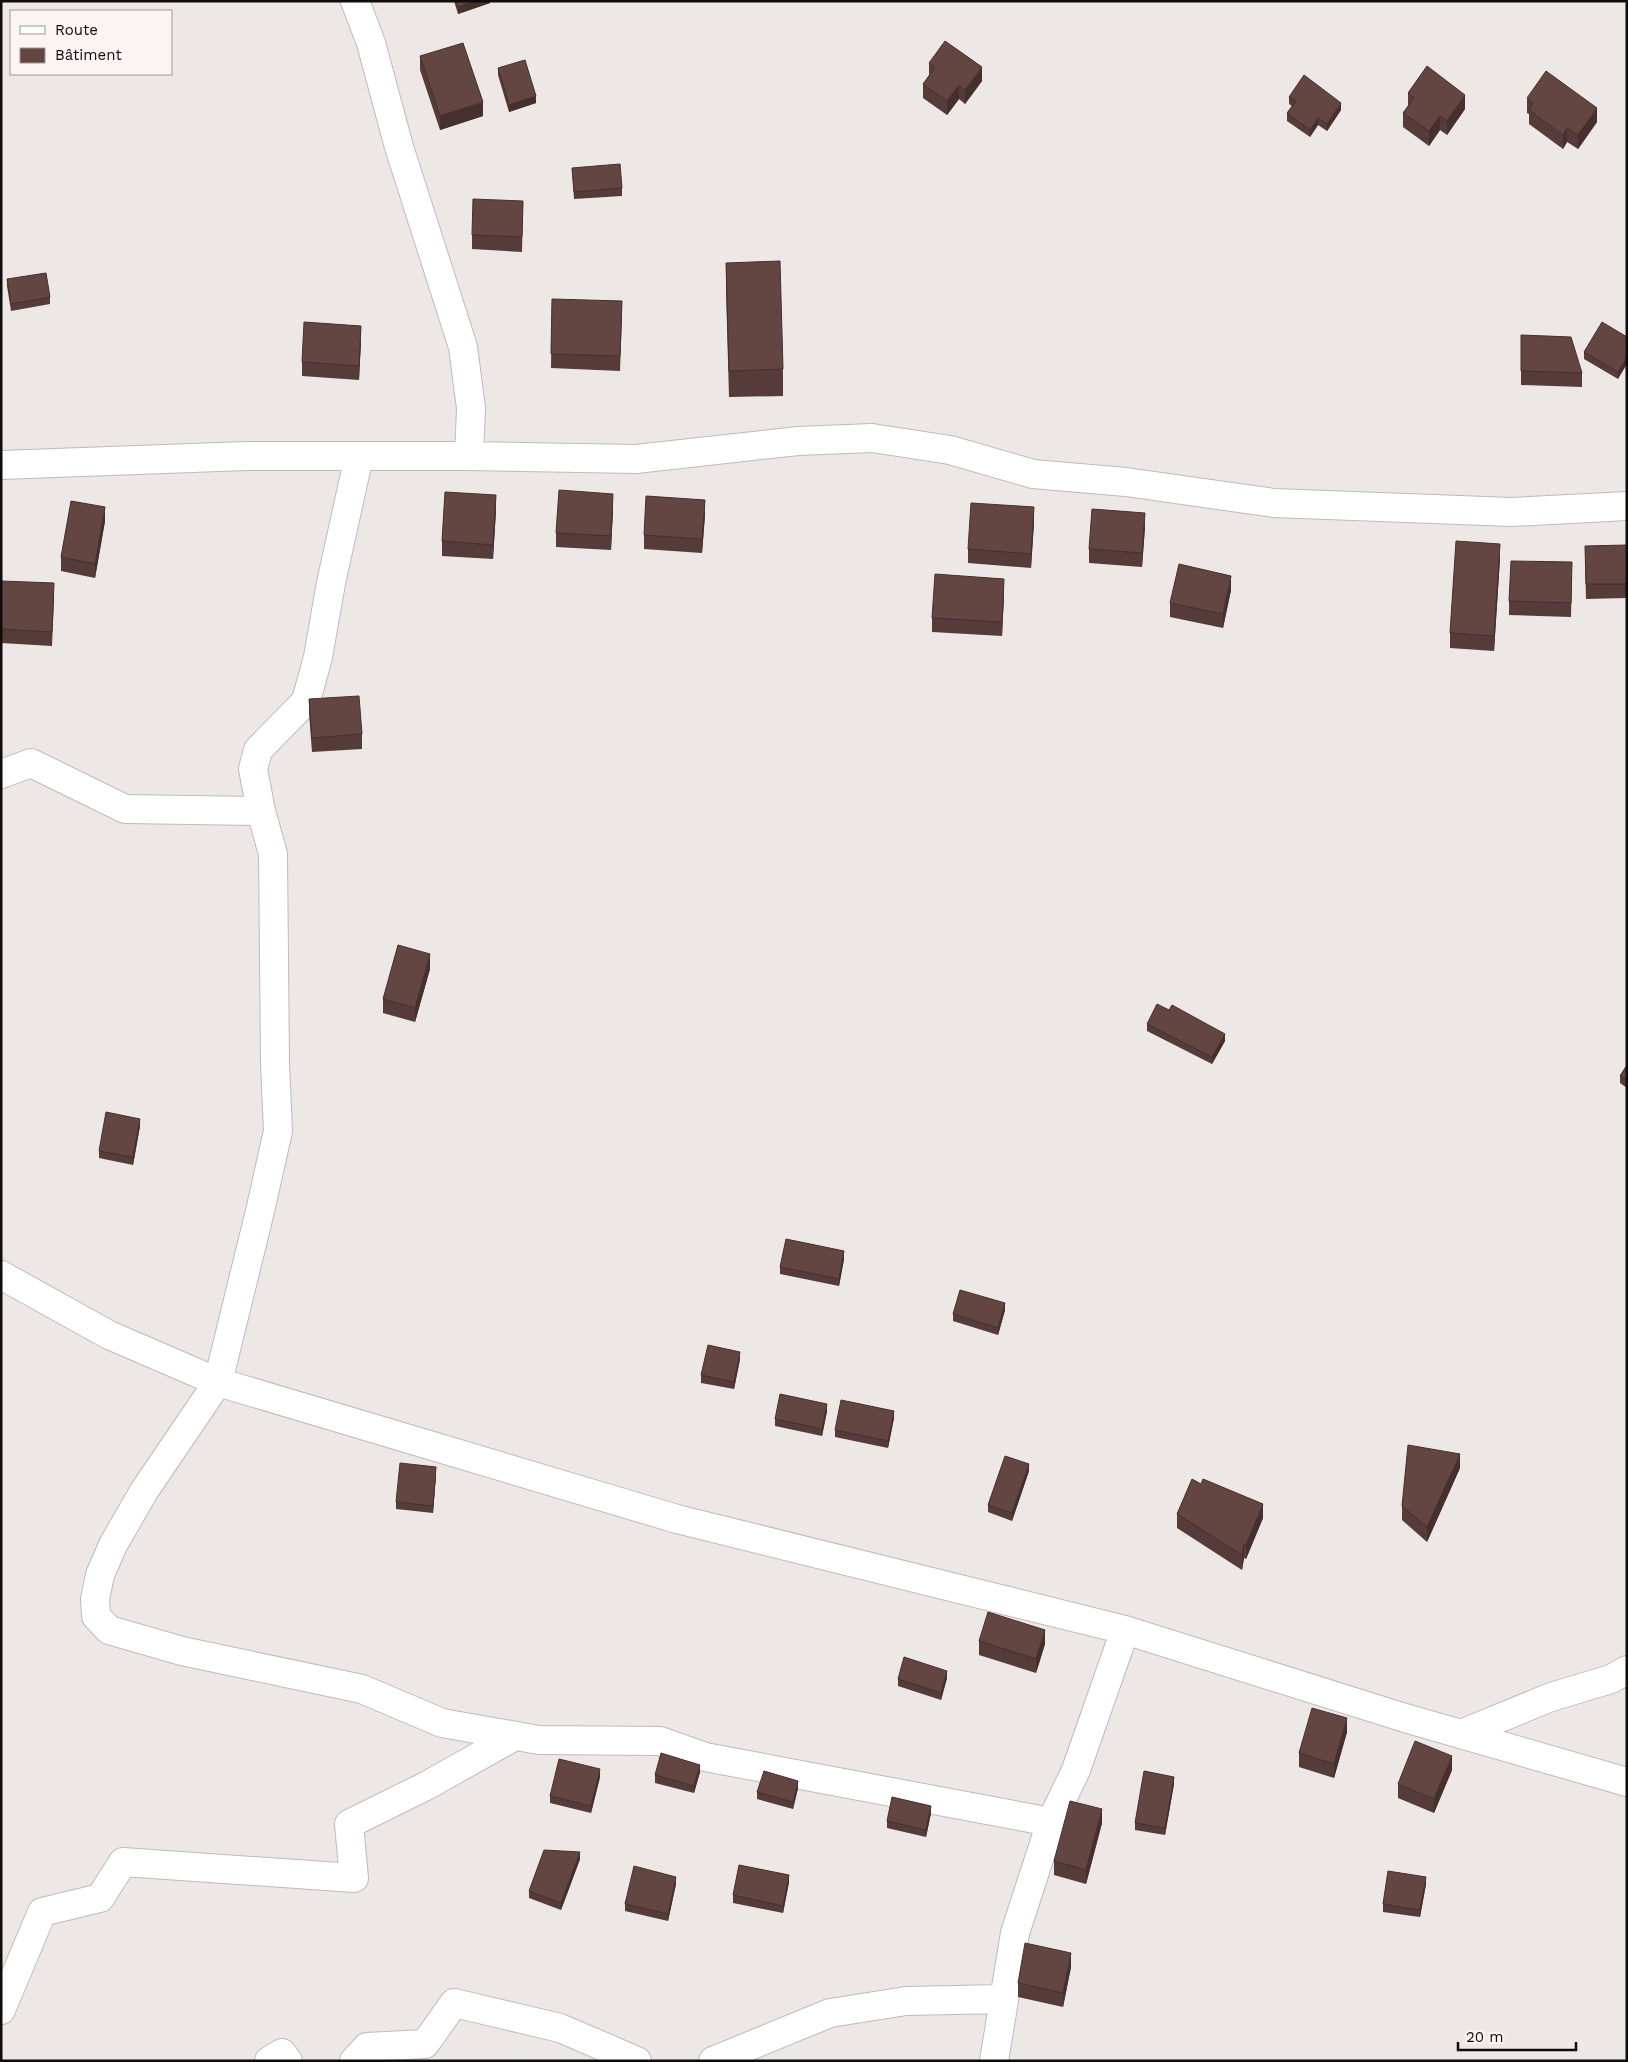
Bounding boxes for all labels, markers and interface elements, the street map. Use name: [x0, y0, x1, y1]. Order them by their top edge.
legend: [10, 10, 172, 75]
text: Route: [55, 21, 98, 39]
text: Bâtiment: [55, 46, 122, 64]
scale bar: [1458, 2020, 1576, 2052]
text: 20 m: [1466, 2028, 1504, 2046]

